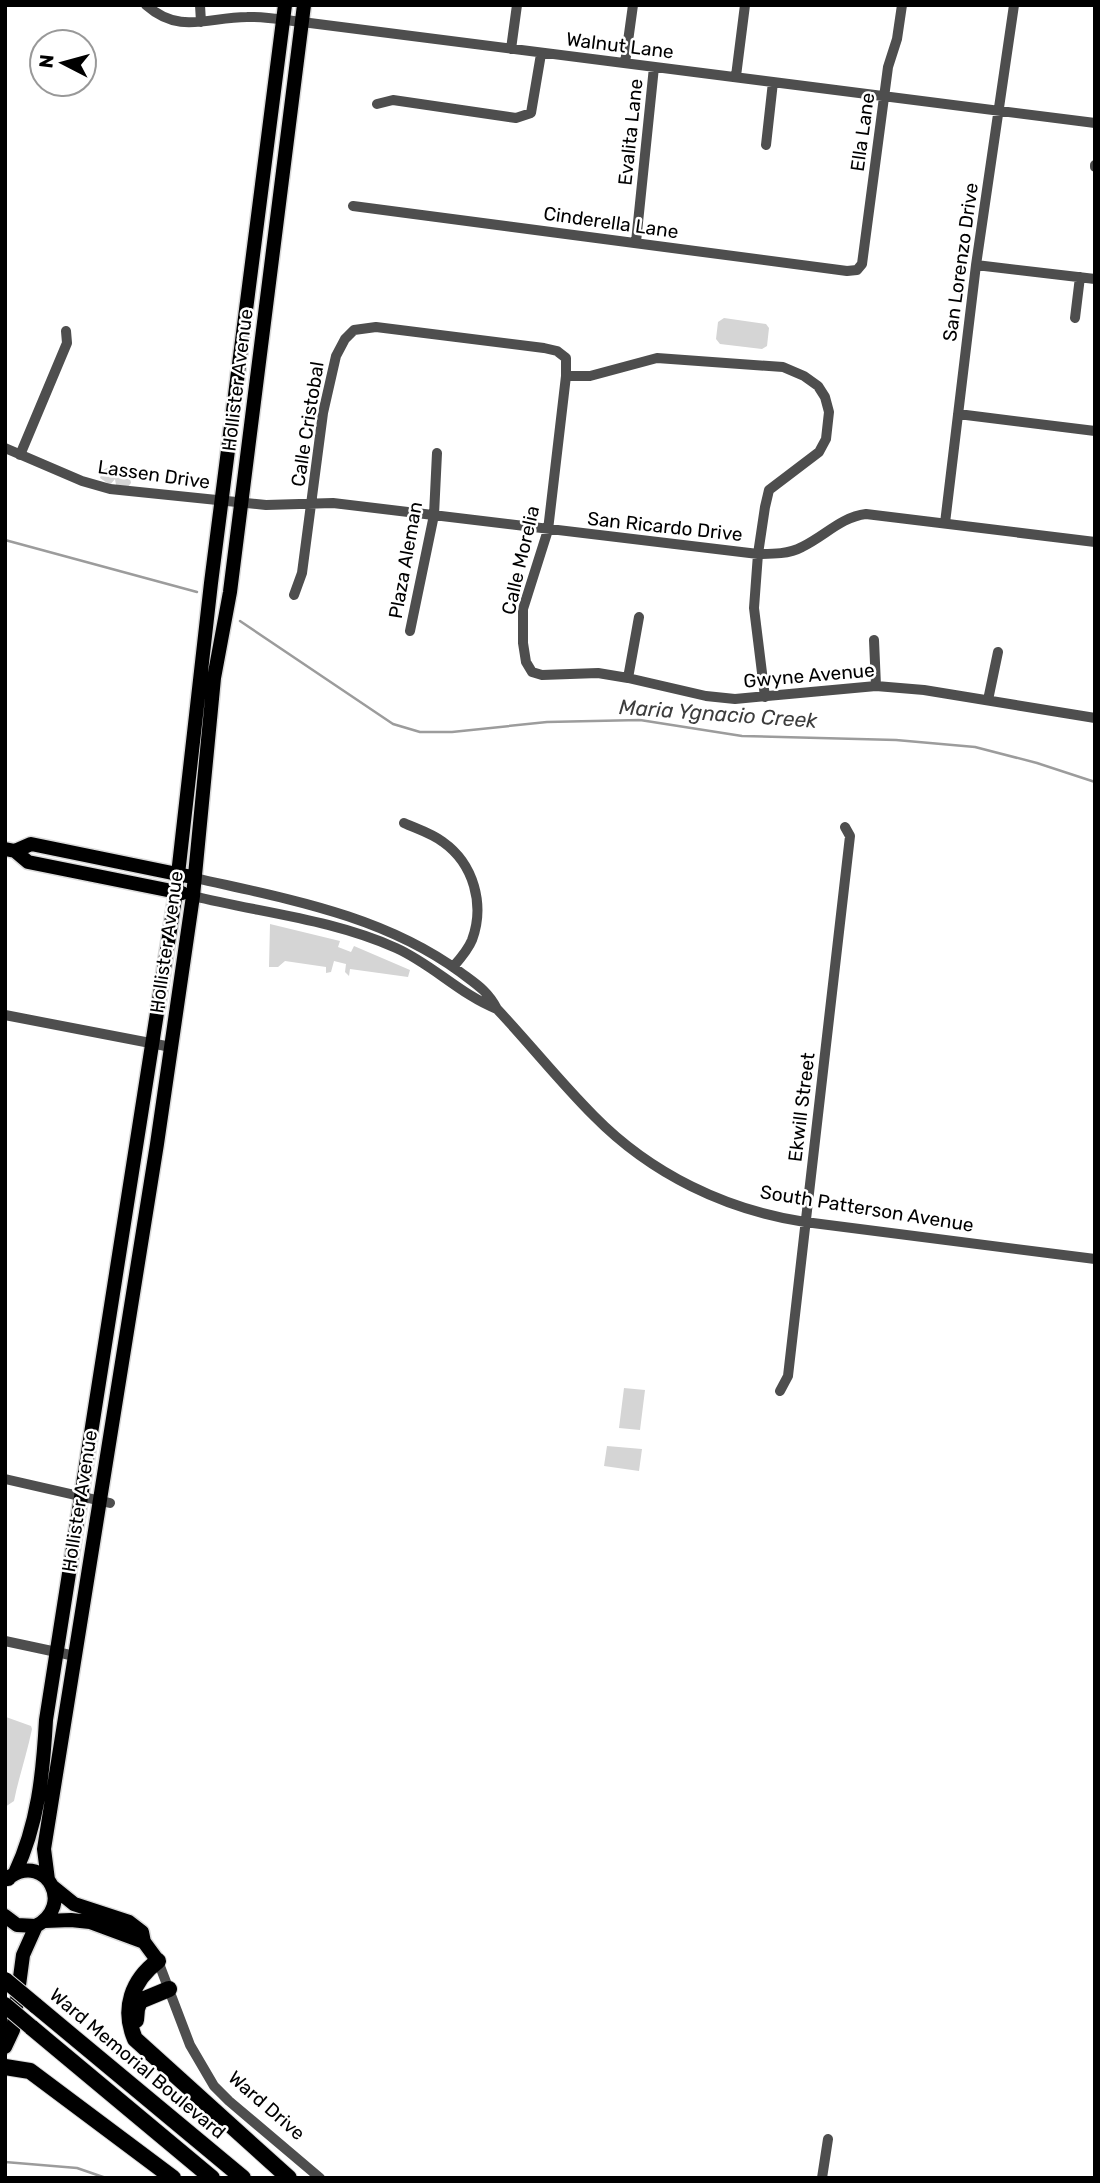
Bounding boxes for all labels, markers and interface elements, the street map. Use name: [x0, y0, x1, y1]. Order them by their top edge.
street label: Walnut Lane: [565, 27, 675, 64]
north arrow: [28, 28, 98, 98]
text: N: [34, 53, 59, 69]
street label: Evalita Lane: [613, 78, 648, 186]
street label: Ella Lane: [846, 91, 879, 173]
street label: San Lorenzo Drive: [938, 181, 983, 343]
street label: Cinderella Lane: [542, 202, 680, 243]
street label: Hollister Avenue: [217, 307, 258, 453]
street label: Calle Cristobal: [286, 360, 329, 488]
street label: Lassen Drive: [96, 455, 212, 494]
street label: Plaza Aleman: [384, 500, 427, 620]
street label: Calle Morelia: [497, 503, 544, 617]
street label: San Ricardo Drive: [586, 507, 744, 546]
street label: Gwyne Avenue: [743, 658, 876, 693]
water label: Maria Ygnacio Creek: [618, 694, 819, 733]
street label: Hollister Avenue: [145, 869, 188, 1015]
street label: Ekwill Street: [783, 1051, 820, 1163]
street label: South Patterson Avenue: [759, 1180, 975, 1237]
street label: Hollister Avenue: [57, 1428, 102, 1574]
street label: Ward Memorial Boulevard: [45, 1983, 230, 2144]
street label: Ward Drive: [224, 2066, 310, 2145]

